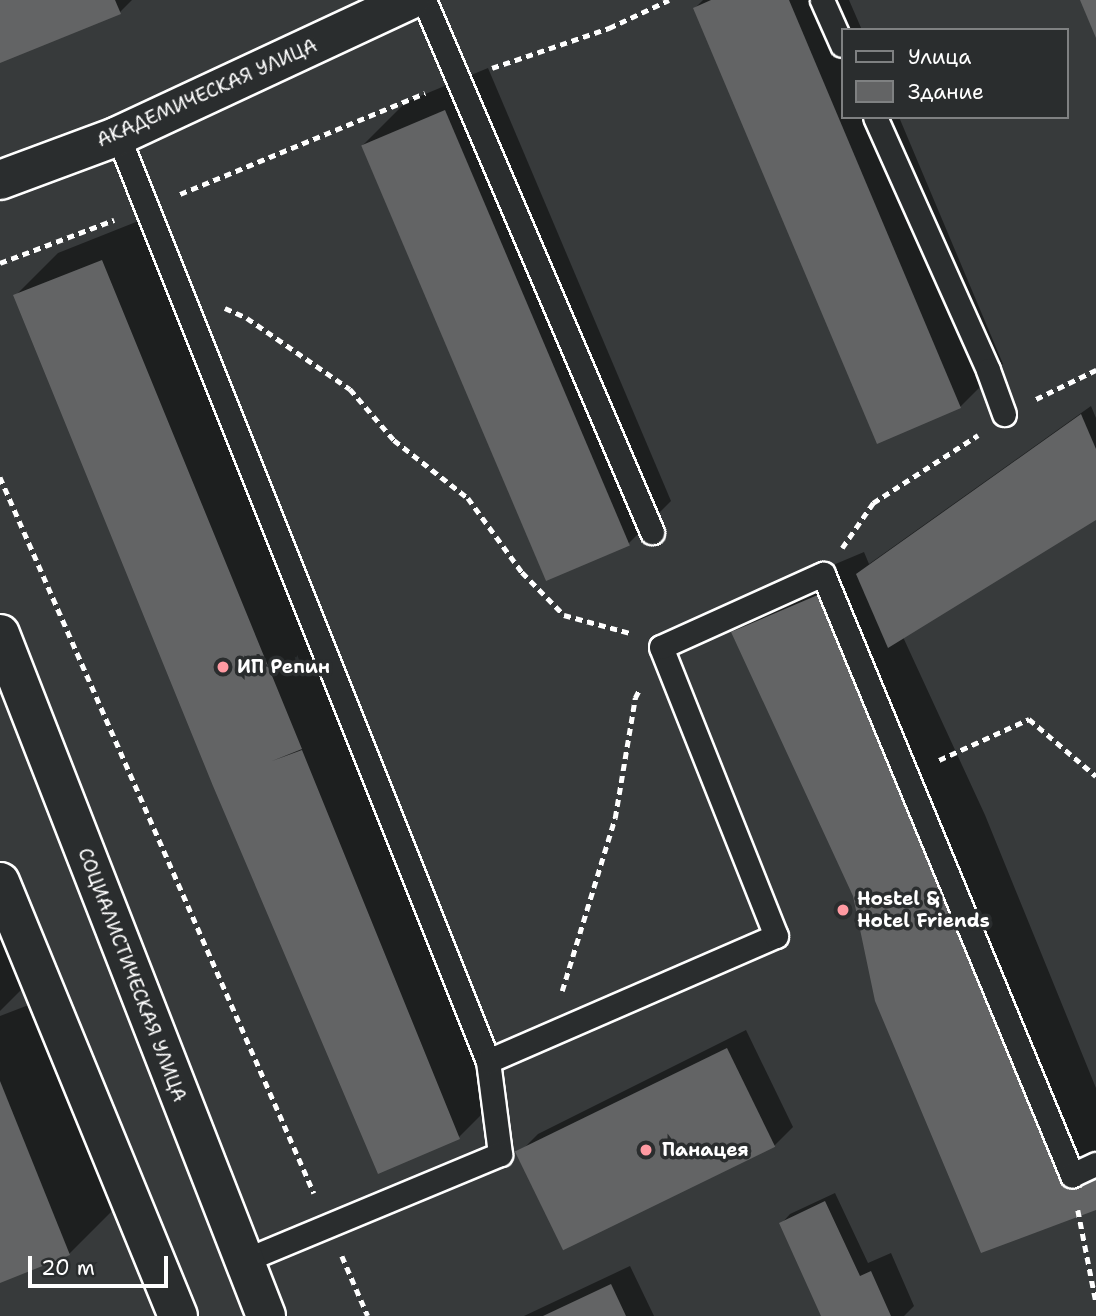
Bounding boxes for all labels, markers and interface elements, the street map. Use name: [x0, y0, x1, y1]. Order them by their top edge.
legend: [841, 28, 1068, 119]
street label: АКАДЕМИЧЕСКАЯ УЛИЦА: [93, 34, 321, 152]
text: Улица: [908, 43, 971, 71]
text: Здание: [908, 78, 984, 106]
place label: ИП Репин: [237, 656, 330, 678]
marker: ИП Репин: [215, 659, 231, 675]
street label: СОЦИАЛИСТИЧЕСКАЯ УЛИЦА: [73, 845, 191, 1105]
place label: Hostel & Hotel Friends: [857, 888, 990, 932]
marker: Hostel & Hotel Friends: [835, 902, 851, 918]
place label: Панацея: [662, 1139, 749, 1161]
marker: Панацея: [636, 1140, 656, 1160]
scale bar: [32, 1242, 172, 1286]
text: 20 m: [41, 1254, 95, 1282]

